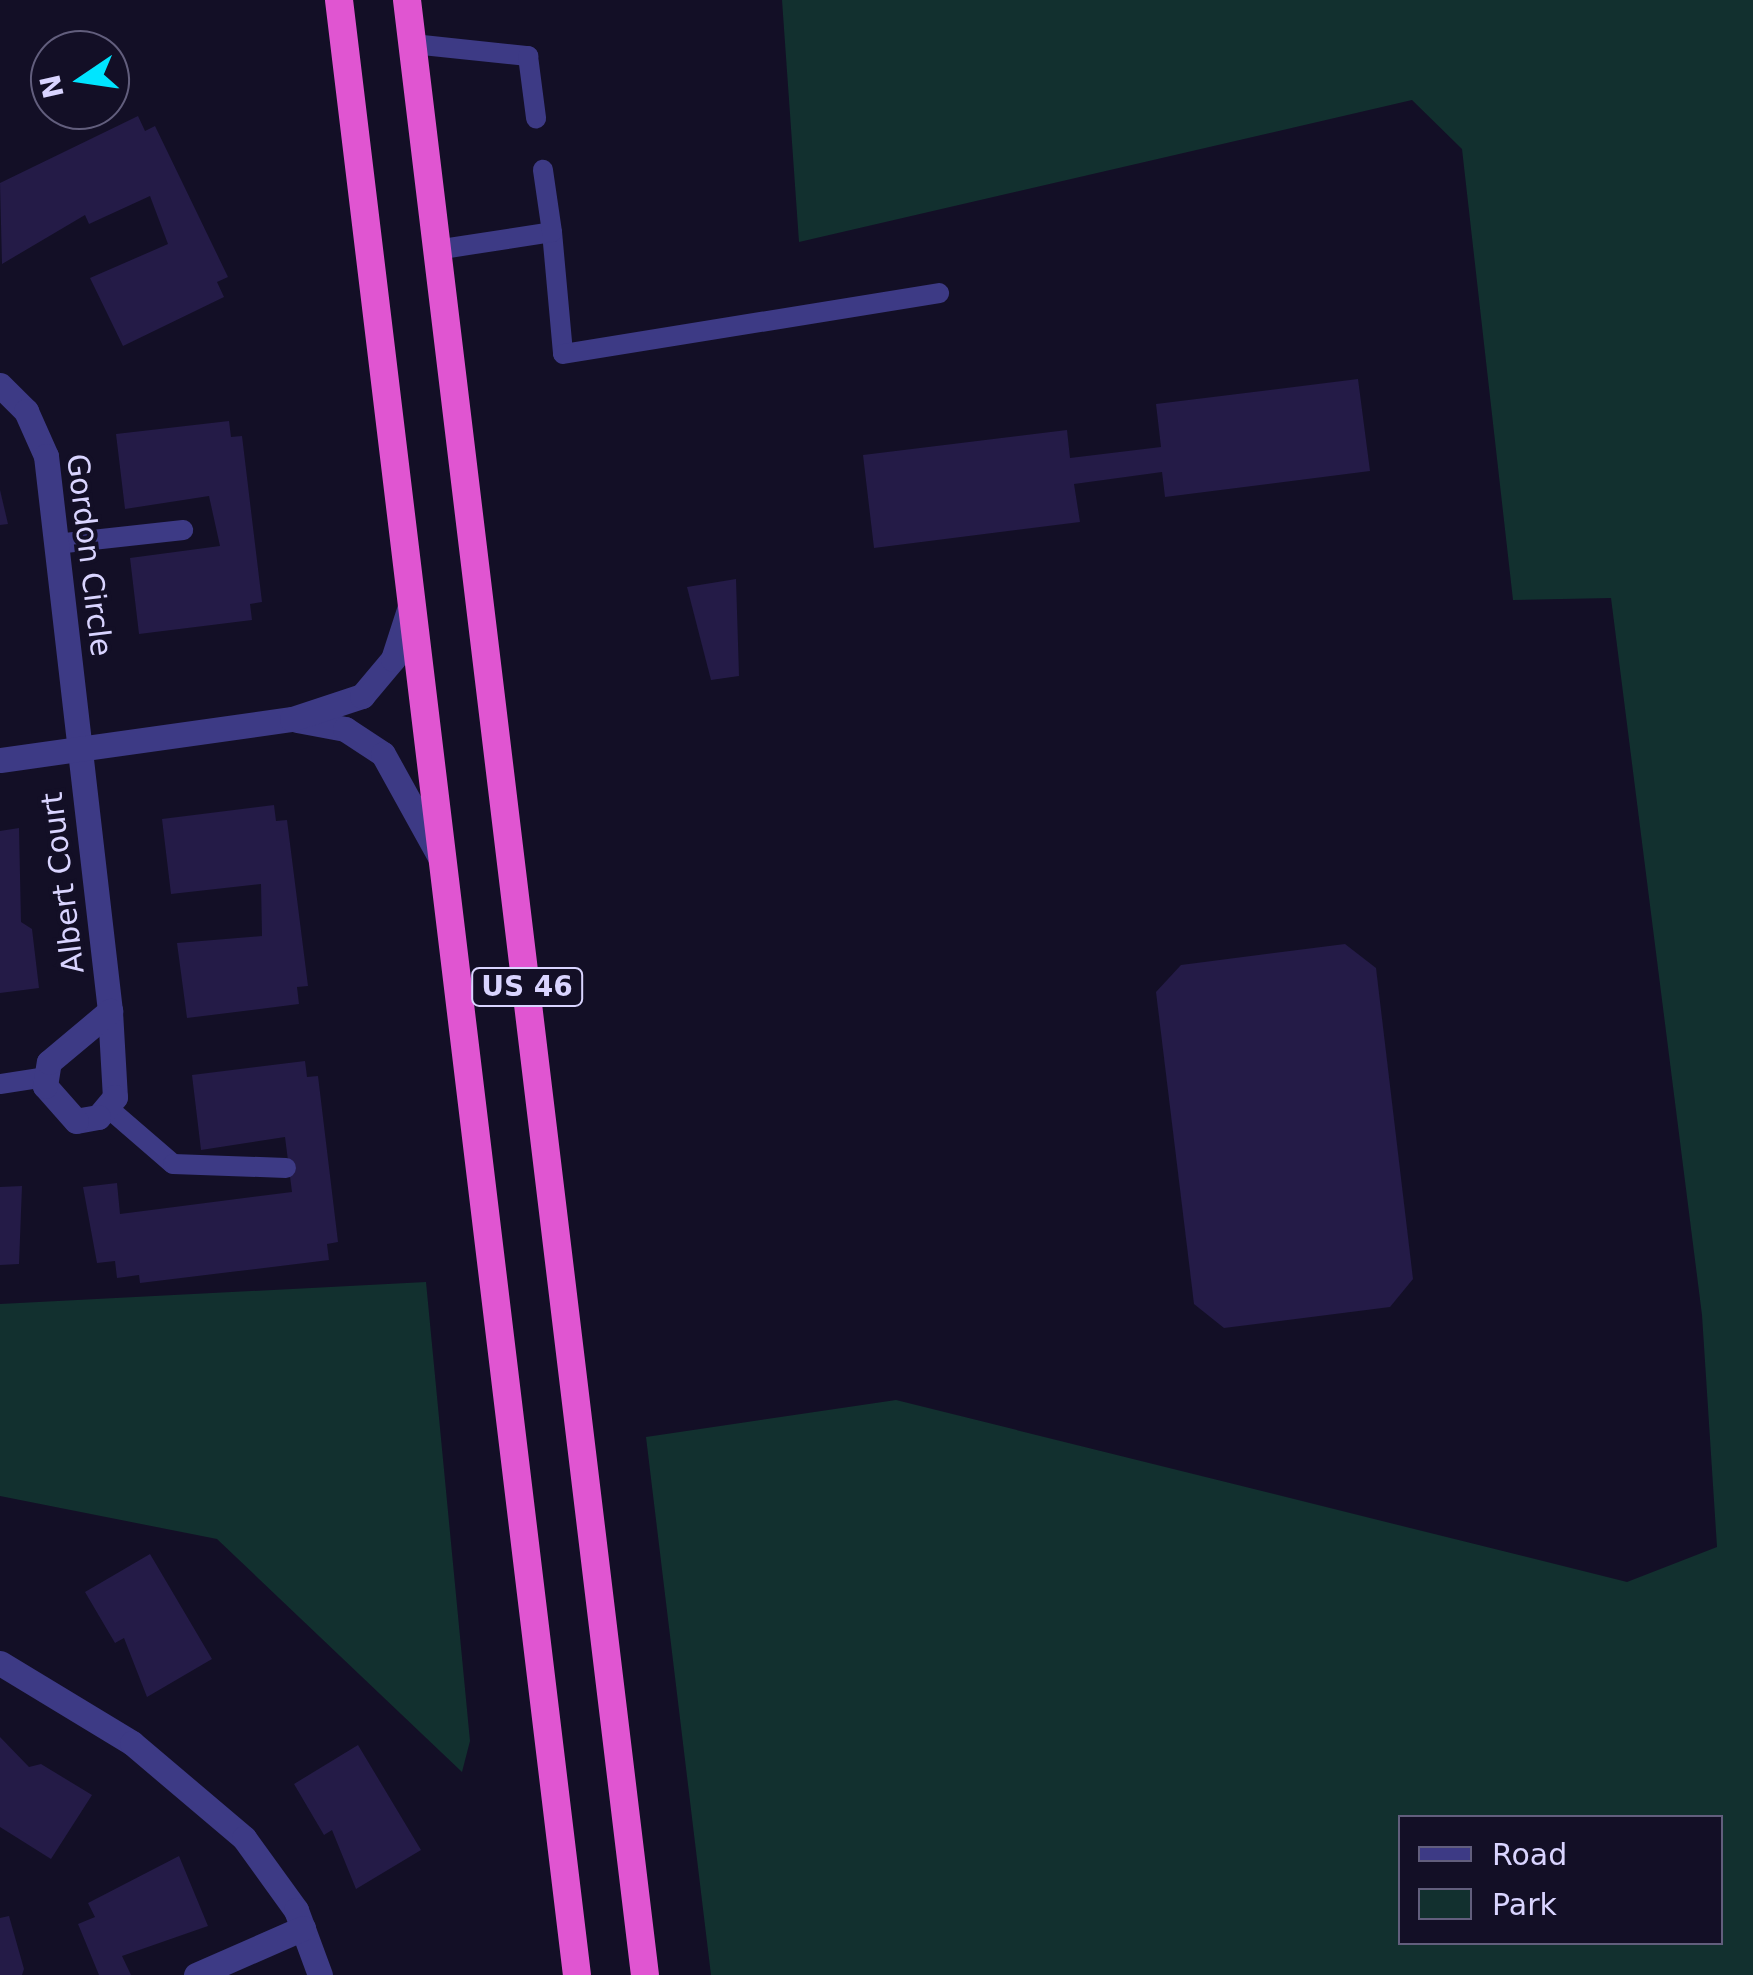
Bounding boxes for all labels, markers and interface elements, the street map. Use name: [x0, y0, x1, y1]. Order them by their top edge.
north arrow: [30, 30, 130, 130]
text: N: [34, 71, 71, 102]
street label: Gordon Circle: [59, 452, 119, 658]
street label: Albert Court: [34, 790, 92, 976]
road number: US 46: [470, 964, 584, 1010]
legend: [1398, 1815, 1723, 1945]
text: Road: [1492, 1837, 1567, 1872]
text: Park: [1492, 1887, 1557, 1922]

